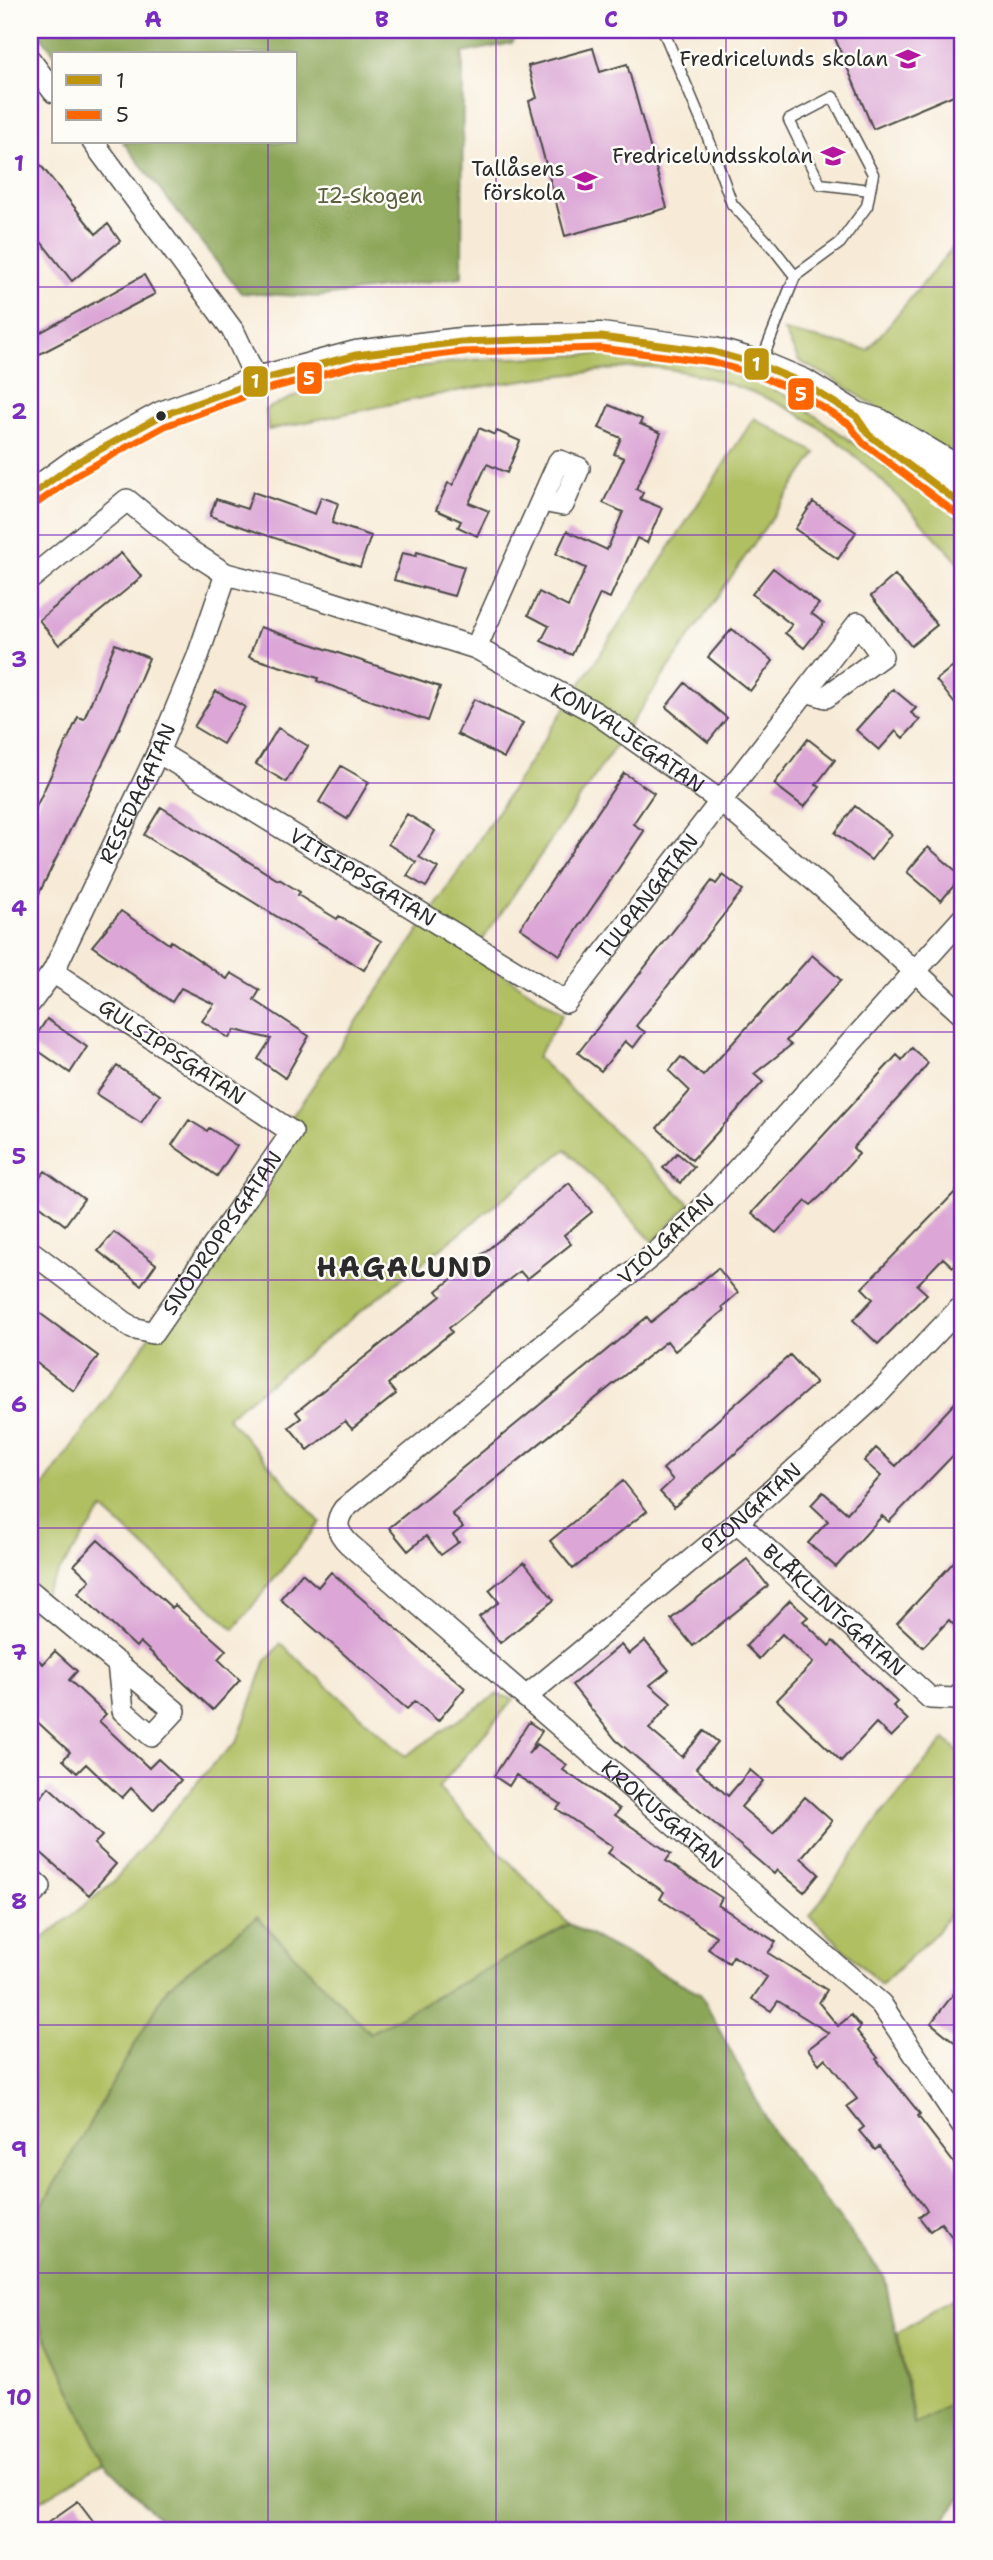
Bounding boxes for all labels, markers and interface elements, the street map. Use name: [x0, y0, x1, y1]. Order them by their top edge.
text: A: [144, 4, 162, 34]
text: B: [375, 4, 389, 34]
text: C: [604, 4, 618, 34]
text: D: [832, 4, 848, 34]
place label: Fredricelunds skolan: [680, 45, 888, 73]
school or university icon: Fredricelunds skolan: [894, 45, 922, 73]
legend: [52, 52, 298, 144]
text: 1: [116, 67, 125, 95]
text: 5: [116, 101, 129, 129]
place label: Fredricelundsskolan: [612, 142, 813, 170]
school or university icon: Fredricelundsskolan: [819, 142, 847, 170]
text: 1: [14, 148, 24, 178]
place label: Tallåsens förskola: [471, 155, 565, 207]
school or university icon: Tallåsens förskola: [571, 167, 599, 195]
park label: I2-Skogen: [317, 182, 423, 210]
line badge: 1: [743, 347, 770, 381]
text: 1: [752, 352, 760, 377]
line badge: 5: [296, 361, 323, 395]
line badge: 1: [242, 365, 269, 398]
text: 5: [303, 366, 315, 391]
text: 1: [251, 369, 259, 394]
line badge: 5: [787, 377, 815, 411]
text: 5: [795, 382, 807, 407]
text: 2: [11, 396, 27, 426]
unlabelled marker: [154, 409, 168, 423]
text: 3: [11, 644, 27, 674]
street label: KONVALJEGATAN: [545, 677, 710, 799]
street label: RESEDAGATAN: [93, 719, 182, 869]
street label: VITSIPPSGATAN: [284, 822, 441, 933]
street label: TULPANGATAN: [590, 828, 705, 965]
text: 4: [11, 893, 27, 923]
street label: GULSIPPSGATAN: [93, 992, 251, 1112]
text: 5: [12, 1141, 26, 1171]
street label: SNÖDROPPSGATAN: [156, 1145, 289, 1321]
street label: VIOLGATAN: [612, 1187, 720, 1291]
district label: HAGALUND: [317, 1248, 493, 1286]
text: 6: [11, 1389, 27, 1419]
street label: PIONGATAN: [695, 1456, 807, 1560]
street label: BLÅKLINTSGATAN: [756, 1538, 911, 1683]
text: 7: [11, 1637, 27, 1667]
street label: KROKUSGATAN: [595, 1754, 729, 1875]
text: 8: [11, 1886, 27, 1916]
text: 9: [11, 2134, 27, 2164]
text: 10: [6, 2382, 32, 2412]

